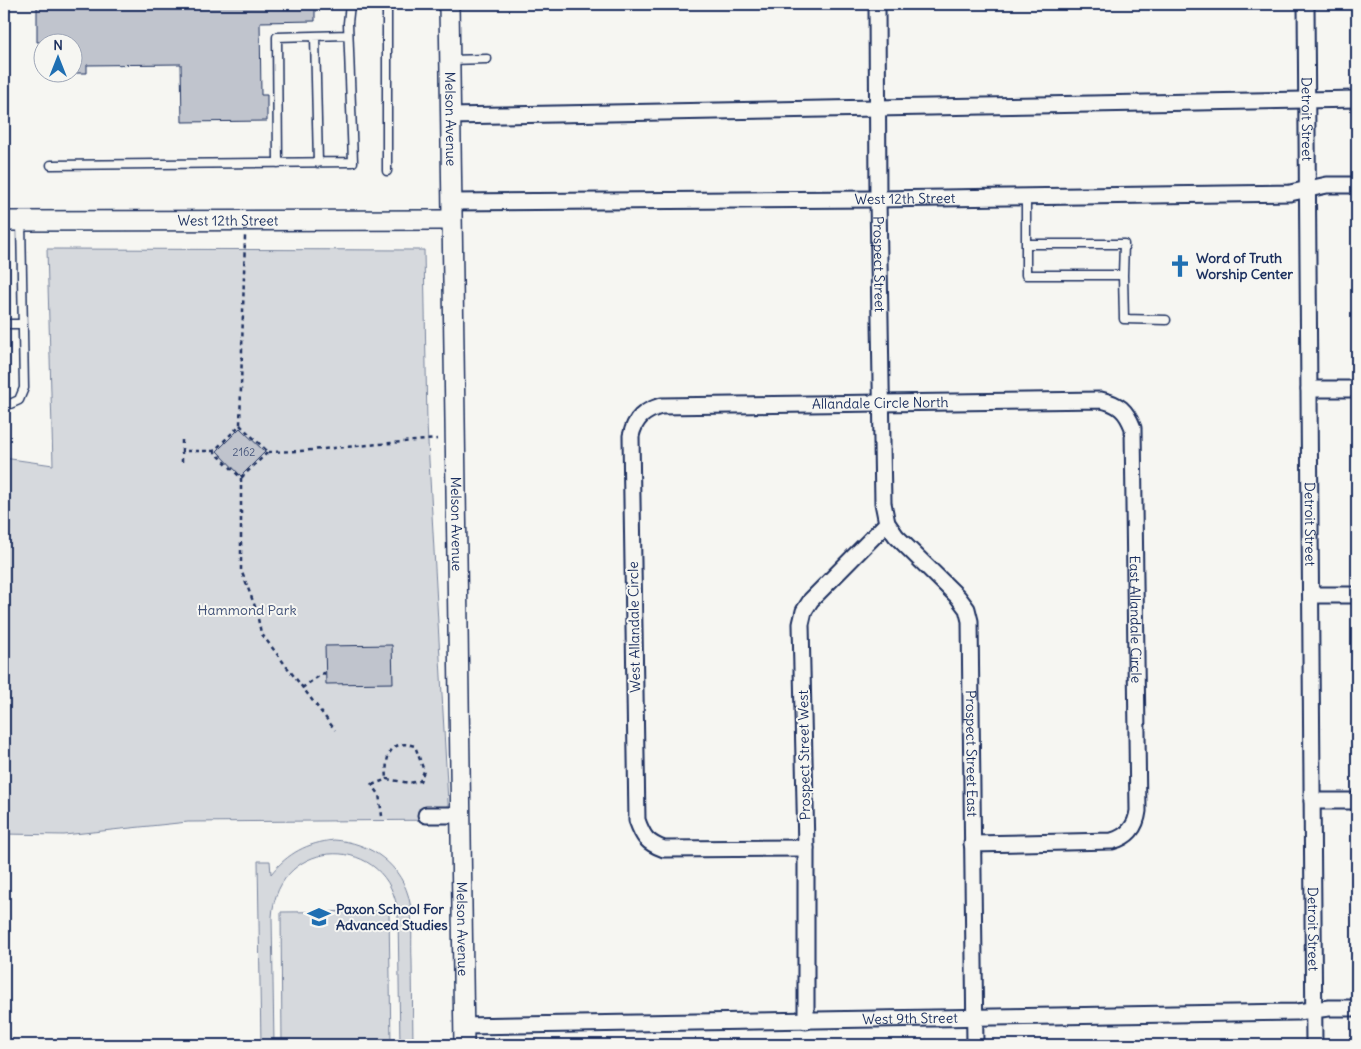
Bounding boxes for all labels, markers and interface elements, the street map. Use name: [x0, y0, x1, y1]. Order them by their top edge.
north arrow: [32, 32, 82, 82]
text: N: [53, 36, 63, 54]
street label: Melson Avenue: [441, 72, 460, 166]
street label: Detroit Street: [1298, 77, 1316, 161]
street label: West 12th Street: [854, 189, 956, 208]
street label: West 12th Street: [177, 211, 279, 230]
street label: Prospect Street: [869, 216, 889, 313]
place label: Word of Truth Worship Center: [1196, 249, 1293, 283]
church icon: Word of Truth Worship Center: [1167, 253, 1193, 279]
street label: Allandale Circle North: [812, 393, 949, 413]
house number: 2162: [233, 445, 255, 459]
street label: Melson Avenue: [447, 477, 466, 571]
street label: Detroit Street: [1301, 482, 1319, 566]
street label: East Allandale Circle: [1126, 555, 1145, 683]
street label: West Allandale Circle: [624, 561, 644, 693]
park label: Hammond Park: [197, 601, 297, 619]
street label: Prospect Street West: [794, 689, 814, 820]
street label: Prospect Street East: [962, 690, 981, 817]
street label: Melson Avenue: [453, 881, 472, 976]
street label: Detroit Street: [1304, 887, 1322, 971]
place label: Paxon School For Advanced Studies: [336, 900, 448, 934]
school or university icon: Paxon School For Advanced Studies: [306, 904, 332, 930]
street label: West 9th Street: [862, 1009, 958, 1028]

